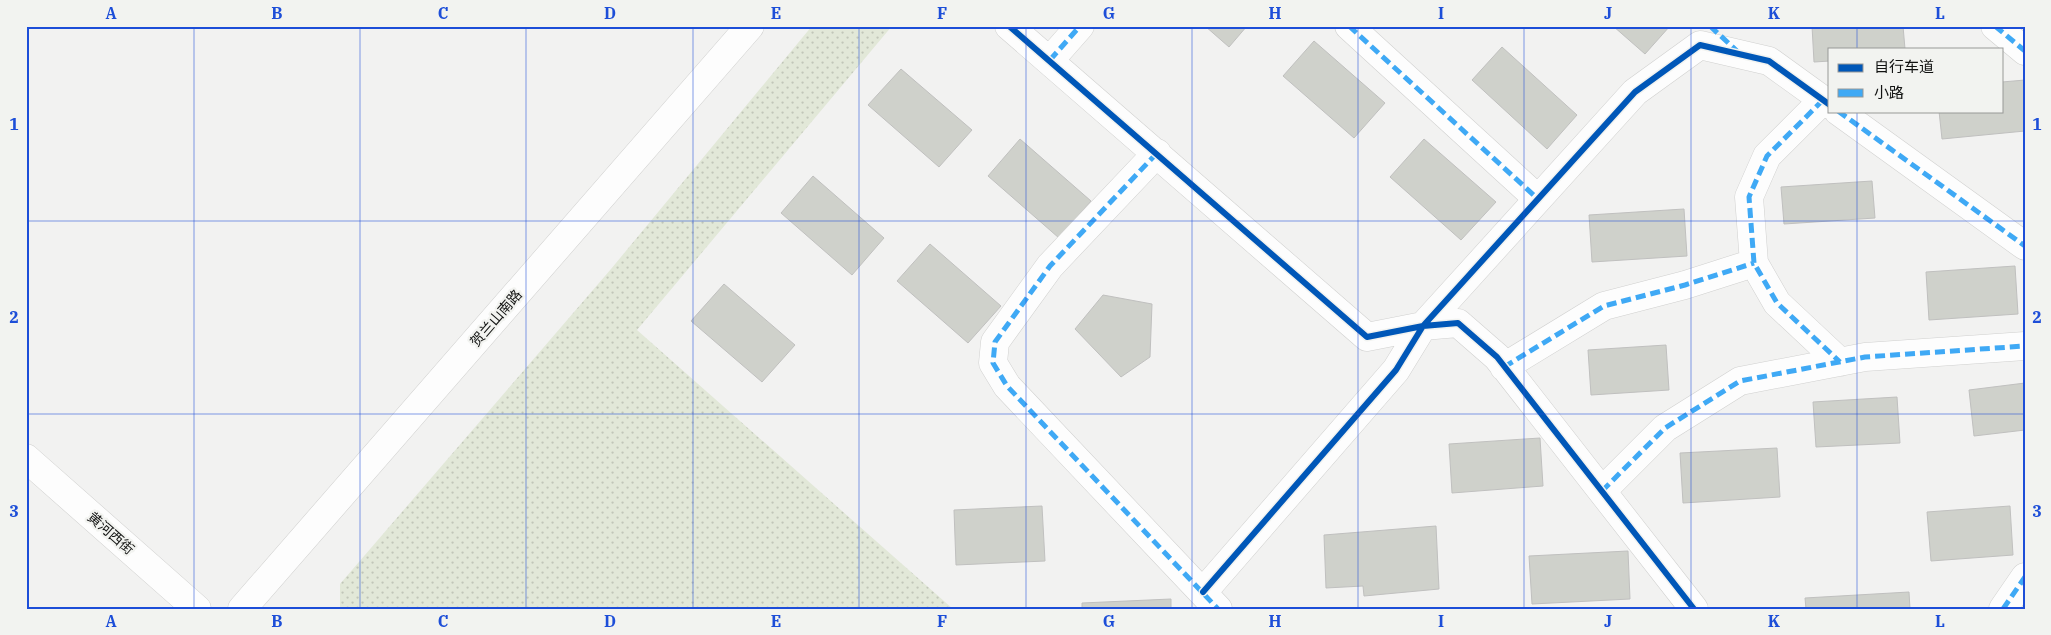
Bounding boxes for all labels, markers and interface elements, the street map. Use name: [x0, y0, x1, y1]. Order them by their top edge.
text: A: [105, 3, 117, 23]
text: B: [271, 3, 283, 23]
text: C: [438, 3, 448, 23]
text: D: [604, 3, 616, 23]
text: E: [771, 3, 781, 23]
text: F: [937, 3, 947, 23]
text: G: [1103, 3, 1115, 23]
text: H: [1269, 3, 1282, 23]
text: I: [1438, 3, 1444, 23]
text: J: [1604, 3, 1612, 23]
text: K: [1768, 3, 1781, 23]
text: L: [1935, 3, 1945, 23]
legend: [1828, 48, 2004, 112]
text: 自行车道: [1874, 57, 1934, 76]
text: 小路: [1874, 83, 1904, 102]
text: 1: [9, 114, 19, 134]
text: 1: [2032, 114, 2042, 134]
street label: 贺兰山南路: [466, 286, 526, 350]
text: 2: [9, 307, 19, 327]
text: 2: [2032, 307, 2042, 327]
text: 3: [9, 501, 19, 521]
text: 3: [2032, 501, 2042, 521]
street label: 黄河西街: [84, 508, 138, 558]
text: A: [105, 611, 117, 631]
text: B: [271, 611, 283, 631]
text: C: [438, 611, 448, 631]
text: D: [604, 611, 616, 631]
text: E: [771, 611, 781, 631]
text: F: [937, 611, 947, 631]
text: G: [1103, 611, 1115, 631]
text: H: [1269, 611, 1282, 631]
text: I: [1438, 611, 1444, 631]
text: J: [1604, 611, 1612, 631]
text: K: [1768, 611, 1781, 631]
text: L: [1935, 611, 1945, 631]

